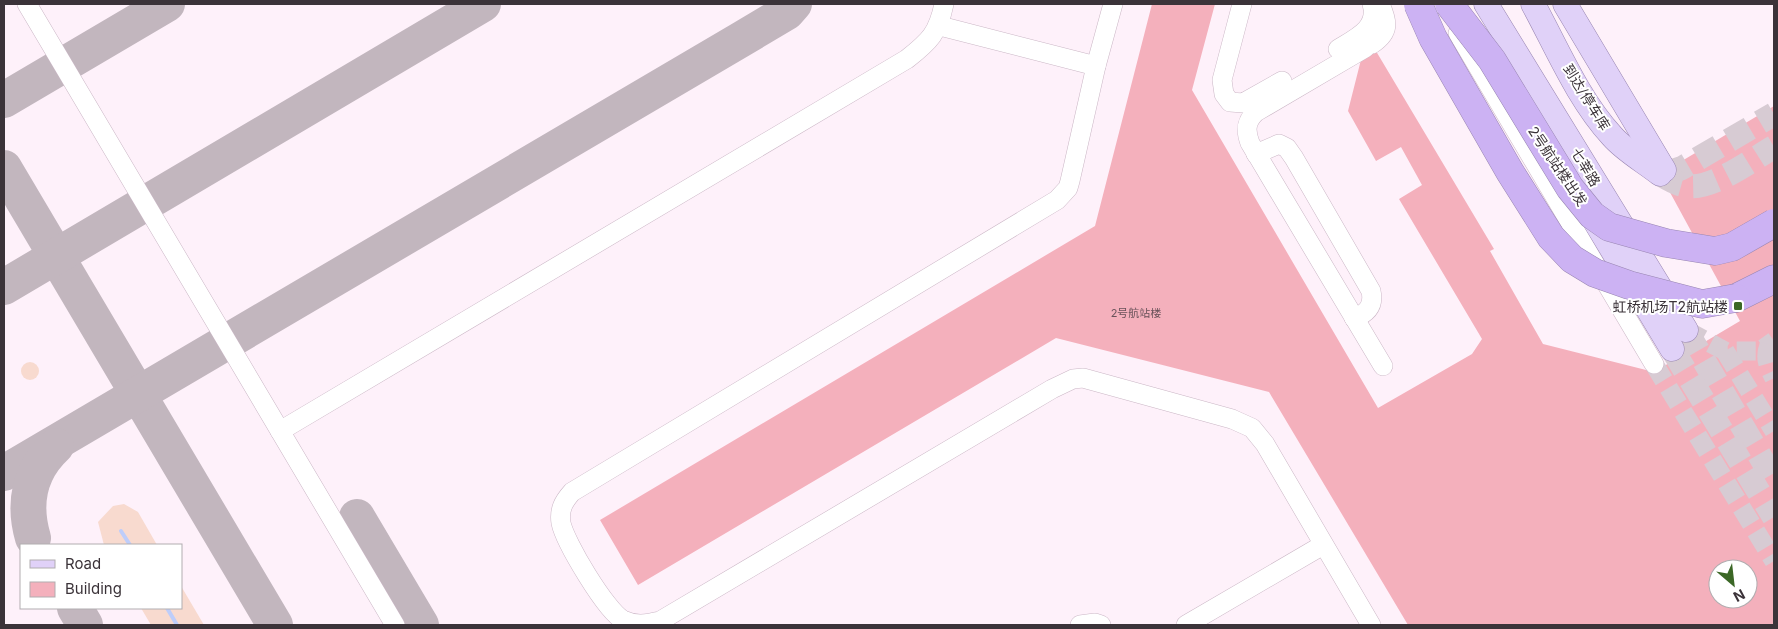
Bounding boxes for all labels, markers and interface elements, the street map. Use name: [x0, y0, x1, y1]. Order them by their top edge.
street label: 到达/停车库: [1560, 61, 1614, 133]
street label: 2号航站楼出发: [1525, 123, 1591, 209]
street label: 七莘路: [1568, 145, 1604, 189]
place label: 虹桥机场T2航站楼: [1612, 298, 1728, 315]
marker: 虹桥机场T2航站楼: [1732, 300, 1744, 312]
house number: 2号航站楼: [1111, 306, 1161, 320]
legend: [20, 544, 182, 609]
text: Road: [65, 554, 101, 573]
north arrow: [1708, 559, 1758, 609]
text: Building: [65, 579, 122, 598]
text: N: [1731, 586, 1748, 606]

